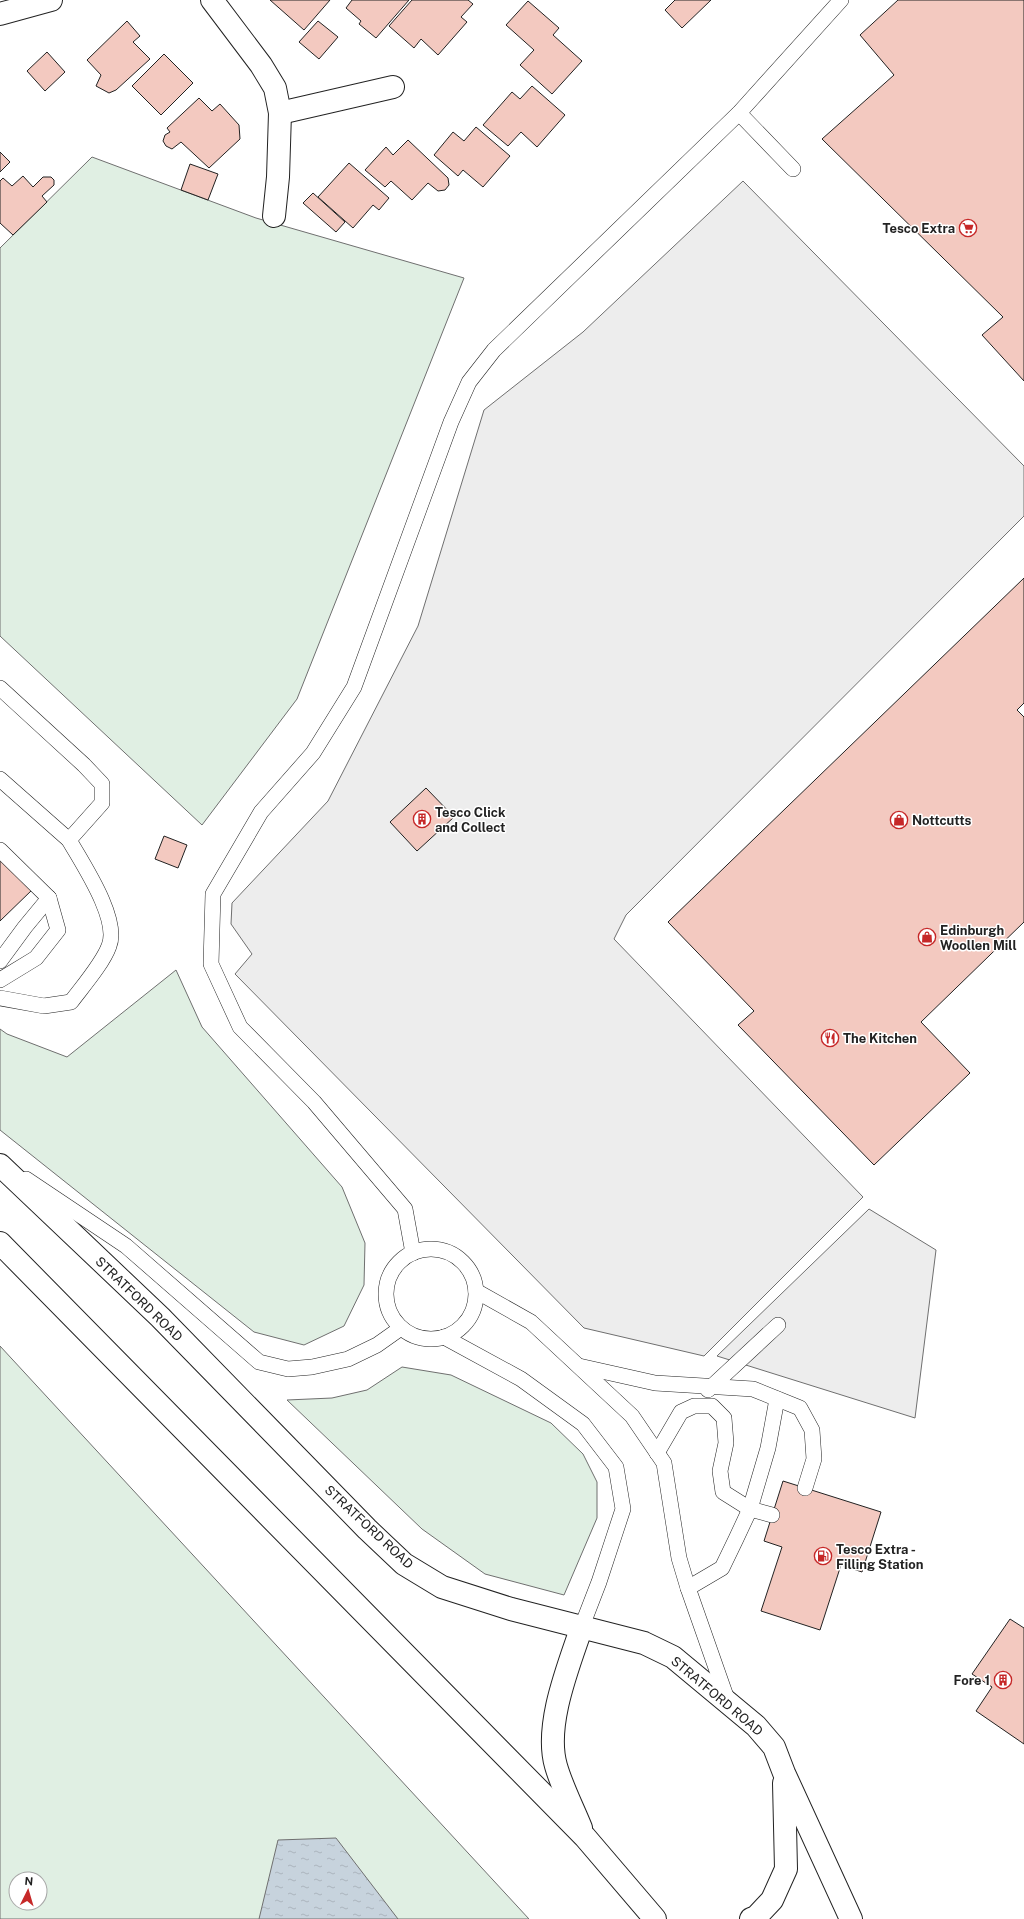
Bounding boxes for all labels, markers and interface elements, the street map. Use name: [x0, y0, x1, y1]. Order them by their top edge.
supermarket icon: Tesco Extra: [958, 218, 978, 238]
place label: Tesco Extra: [883, 221, 955, 236]
place label: Tesco Click and Collect: [435, 805, 506, 835]
building icon: Tesco Click and Collect: [412, 809, 432, 829]
shop icon: Nottcutts: [889, 810, 909, 830]
place label: Nottcutts: [912, 813, 972, 828]
place label: Edinburgh Woollen Mill: [940, 923, 1017, 953]
shop icon: Edinburgh Woollen Mill: [917, 927, 937, 947]
restaurant icon: The Kitchen: [820, 1028, 840, 1048]
place label: The Kitchen: [843, 1031, 917, 1046]
street label: STRATFORD ROAD: [92, 1254, 186, 1344]
street label: STRATFORD ROAD: [322, 1482, 416, 1572]
place label: Tesco Extra - Filling Station: [836, 1542, 924, 1572]
fuel station icon: Tesco Extra - Filling Station: [813, 1546, 833, 1566]
street label: STRATFORD ROAD: [668, 1653, 766, 1739]
building icon: Fore 1: [993, 1670, 1013, 1690]
place label: Fore 1: [954, 1673, 990, 1688]
north arrow: [8, 1871, 48, 1911]
text: N: [24, 1875, 34, 1887]

